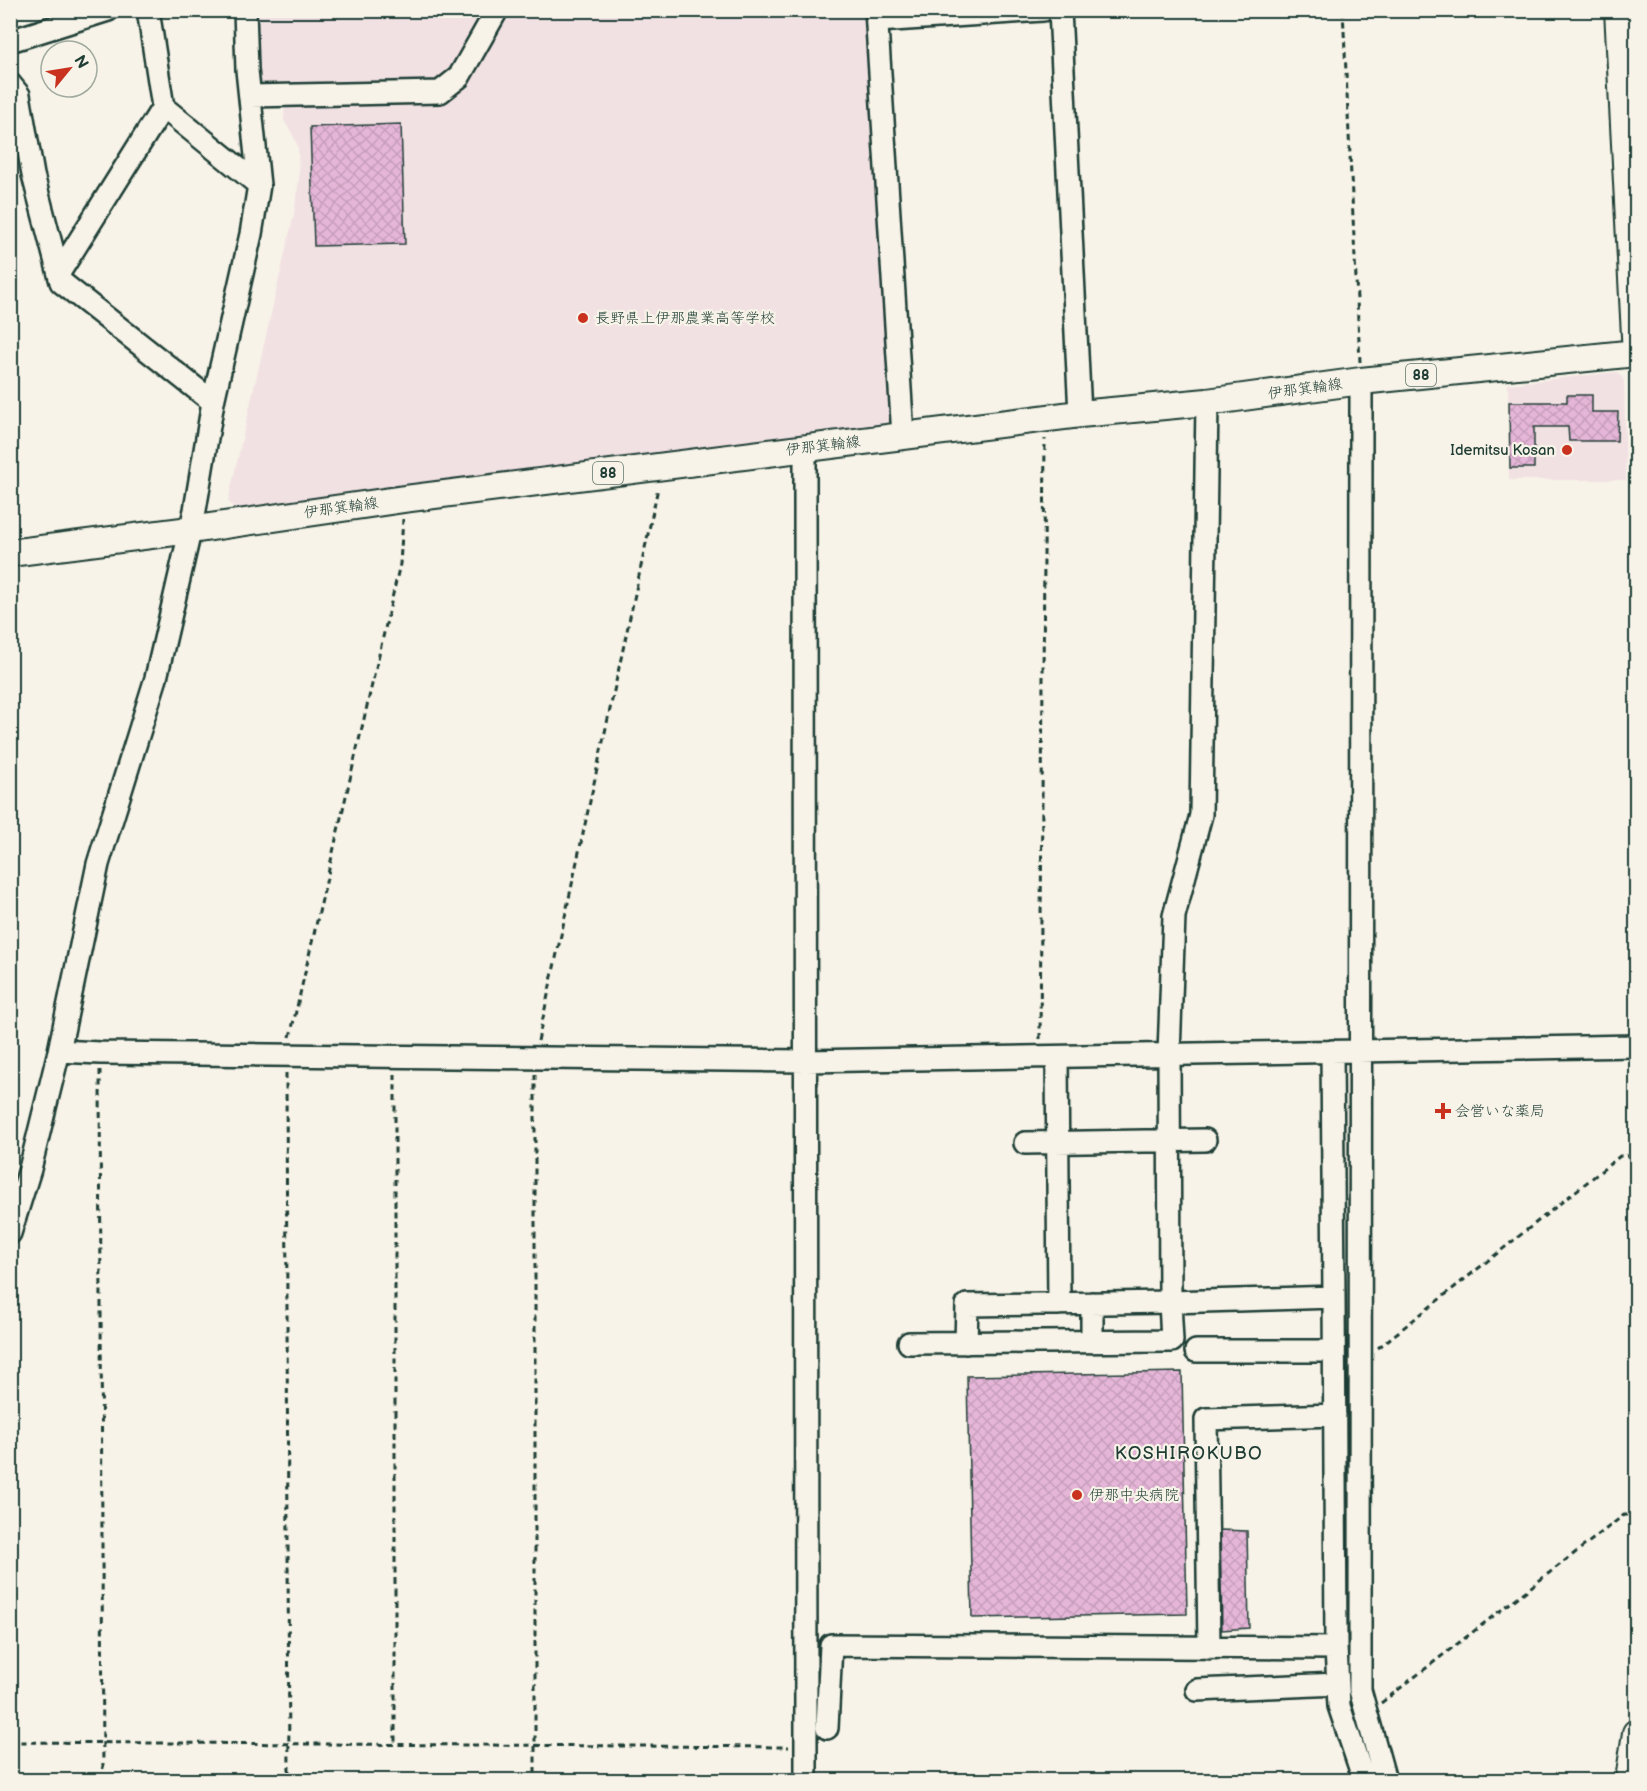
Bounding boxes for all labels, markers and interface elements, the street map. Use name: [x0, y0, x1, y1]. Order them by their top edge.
north arrow: [39, 39, 99, 99]
text: N: [69, 52, 92, 72]
place label: 長野県上伊那農業高等学校: [595, 309, 775, 328]
marker: 長野県上伊那農業高等学校: [576, 311, 590, 325]
road number: 88: [1406, 364, 1436, 386]
street label: 伊那箕輪線: [1267, 374, 1343, 404]
street label: 伊那箕輪線: [785, 432, 861, 460]
place label: Idemitsu Kosan: [1450, 441, 1555, 460]
marker: Idemitsu Kosan: [1560, 443, 1574, 457]
road number: 88: [593, 462, 623, 484]
street label: 伊那箕輪線: [303, 493, 379, 523]
place label: 会営いな薬局: [1455, 1102, 1545, 1121]
marker: 会営いな薬局: [1436, 1104, 1450, 1118]
district label: KOSHIROKUBO: [1115, 1443, 1263, 1464]
place label: 伊那中央病院: [1089, 1486, 1179, 1505]
marker: 伊那中央病院: [1070, 1488, 1084, 1502]

